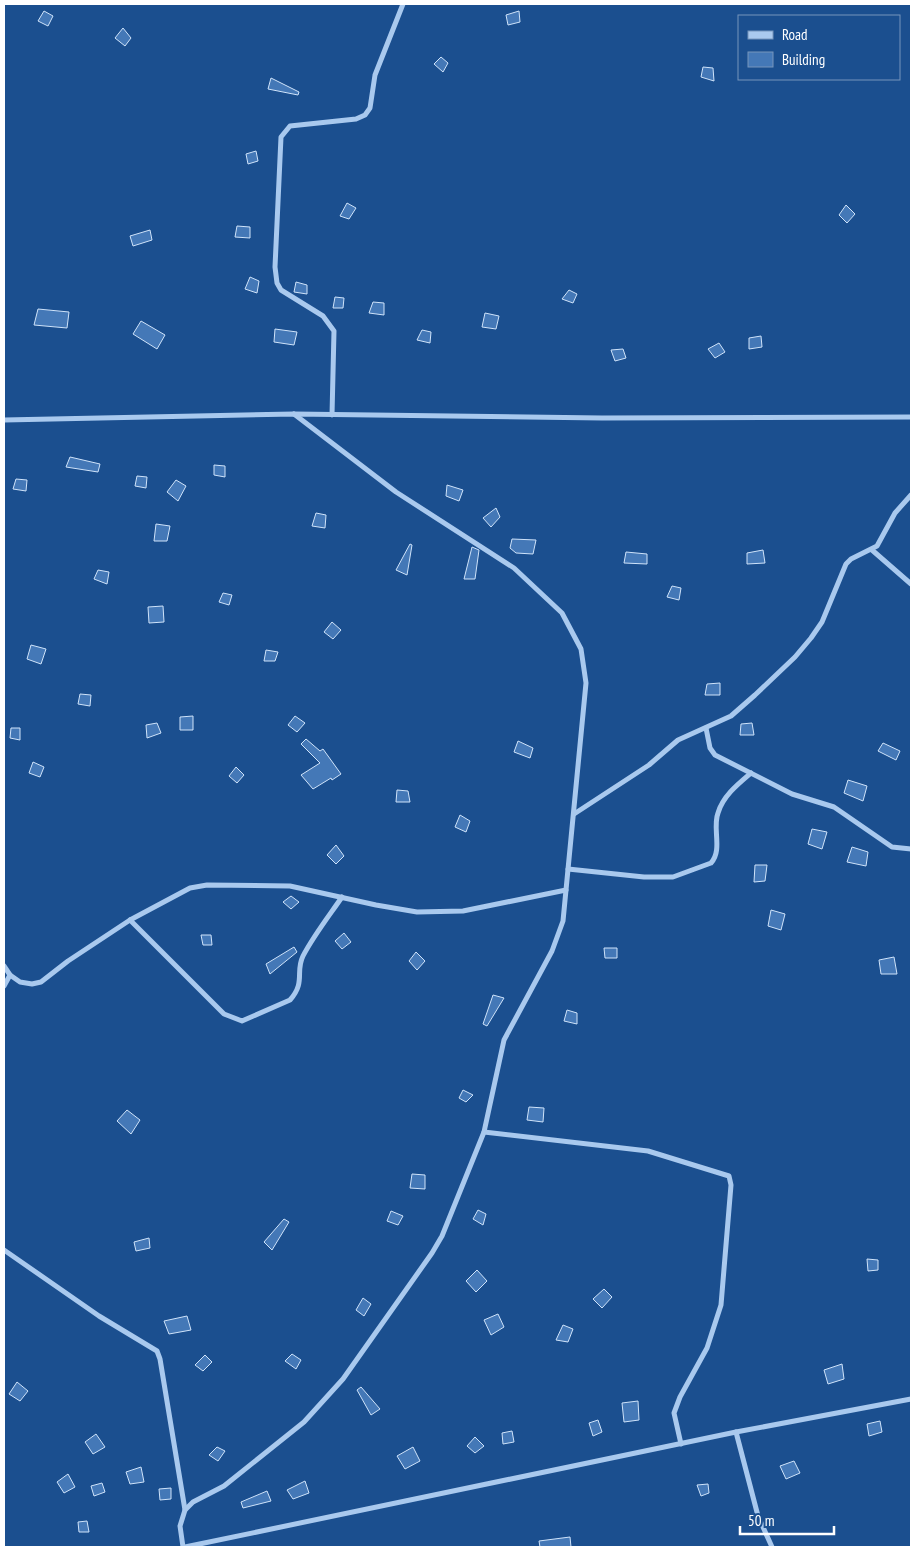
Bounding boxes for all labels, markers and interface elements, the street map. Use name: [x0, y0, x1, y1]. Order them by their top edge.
legend: [738, 15, 900, 80]
text: Road: [782, 25, 808, 44]
text: Building: [782, 50, 825, 69]
scale bar: [740, 1504, 834, 1536]
text: 50 m: [748, 1511, 774, 1530]

